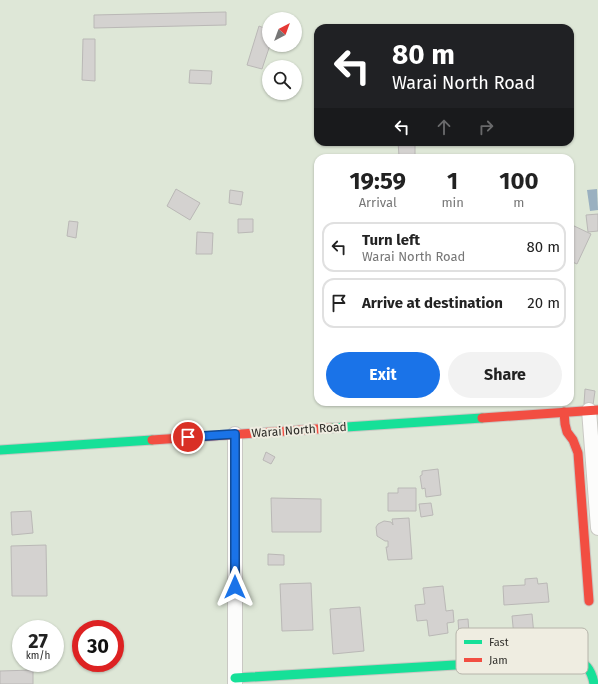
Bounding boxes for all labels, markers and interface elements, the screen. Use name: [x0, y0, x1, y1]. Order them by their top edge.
north arrow: [262, 12, 302, 52]
map controls: [262, 12, 302, 100]
text: 80 m: [392, 38, 455, 71]
icon: left: [326, 40, 378, 92]
button: search: [262, 60, 302, 100]
text: Warai North Road: [392, 72, 535, 94]
icon: left: [391, 116, 413, 138]
icon: ahead: [433, 116, 455, 138]
icon: right: [475, 116, 497, 138]
text: 19:59: [349, 167, 406, 195]
text: 1: [447, 167, 458, 195]
text: 100: [499, 167, 539, 195]
text: Arrival: [359, 195, 397, 210]
text: min: [441, 195, 464, 210]
text: m: [513, 195, 524, 210]
text: Turn left: [362, 231, 420, 249]
icon: left: [328, 236, 350, 258]
text: 80 m: [527, 238, 560, 256]
text: Warai North Road: [362, 249, 465, 264]
icon: arrive: [328, 292, 350, 314]
text: Arrive at destination: [362, 294, 503, 312]
text: 20 m: [527, 294, 560, 312]
button: Exit: [326, 352, 440, 398]
button: Share: [448, 352, 562, 398]
pin: [171, 420, 205, 454]
street label: Warai North Road: [251, 420, 347, 440]
icon: arrive: [177, 426, 199, 448]
position arrow: [214, 566, 256, 608]
speed limit sign: 30: [72, 620, 124, 672]
legend: [456, 628, 588, 674]
text: 27: [28, 629, 48, 653]
text: Fast: [489, 636, 509, 649]
text: km/h: [26, 650, 50, 662]
text: Jam: [489, 654, 508, 667]

